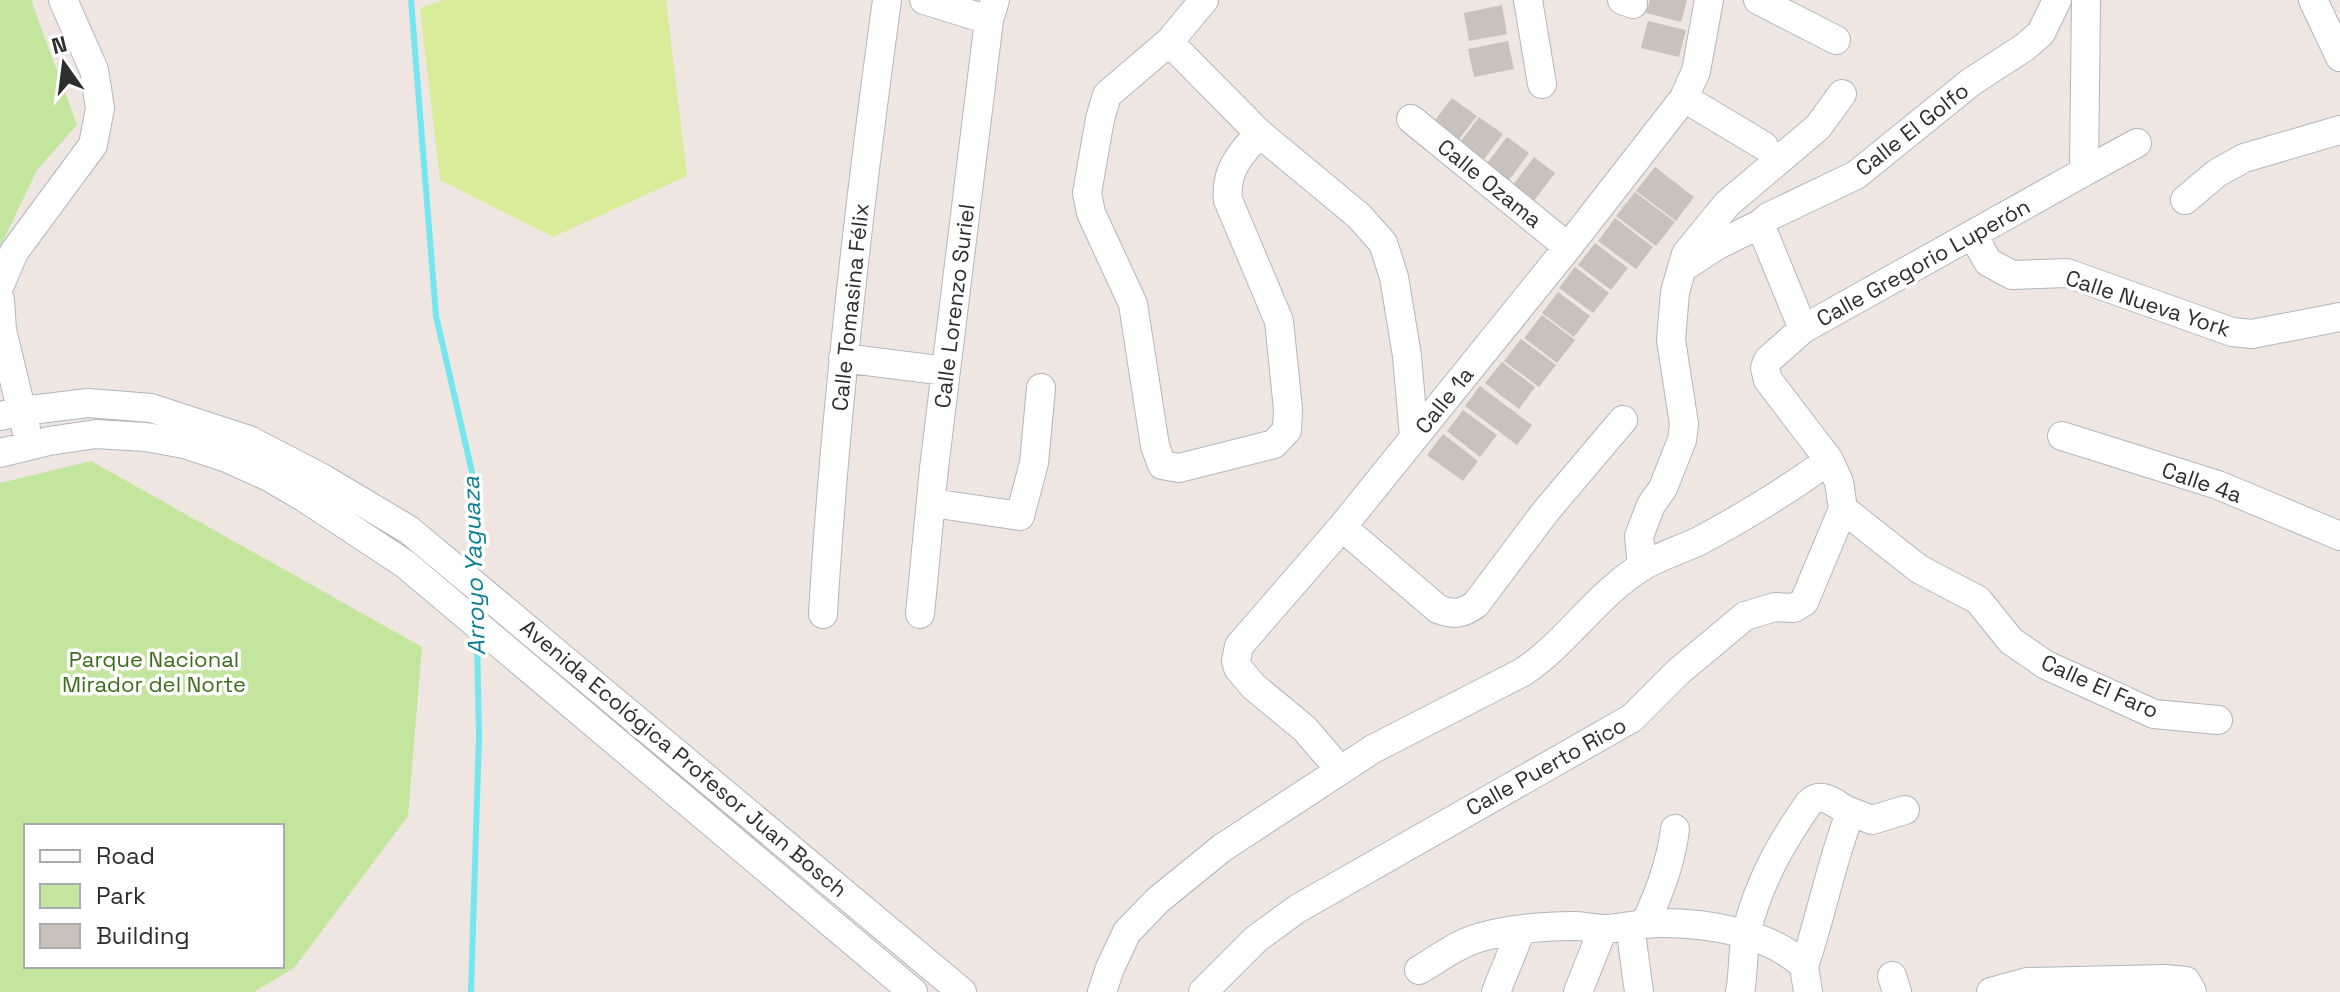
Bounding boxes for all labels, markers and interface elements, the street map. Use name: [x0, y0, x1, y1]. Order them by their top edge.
north arrow: [24, 24, 104, 104]
text: N: [49, 29, 70, 60]
street label: Calle El Golfo: [1850, 76, 1974, 182]
street label: Calle Ozama: [1432, 132, 1548, 234]
street label: Calle Gregorio Luperón: [1811, 192, 2035, 332]
street label: Calle Tomasina Félix: [825, 202, 875, 412]
street label: Calle Lorenzo Suriel: [928, 202, 980, 410]
street label: Calle Nueva York: [2062, 263, 2234, 343]
street label: Calle 1a: [1409, 361, 1480, 439]
street label: Calle 4a: [2158, 455, 2246, 509]
water label: Arroyo Yaguaza: [455, 476, 492, 656]
street label: Avenida Ecológica Profesor Juan Bosch: [515, 613, 853, 903]
park label: Parque Nacional Mirador del Norte: [62, 645, 246, 698]
street label: Calle El Faro: [2037, 648, 2163, 724]
street label: Calle Puerto Rico: [1461, 710, 1631, 822]
legend: [24, 824, 284, 968]
text: Road: [96, 840, 155, 871]
text: Park: [96, 880, 146, 911]
text: Building: [96, 920, 190, 951]

